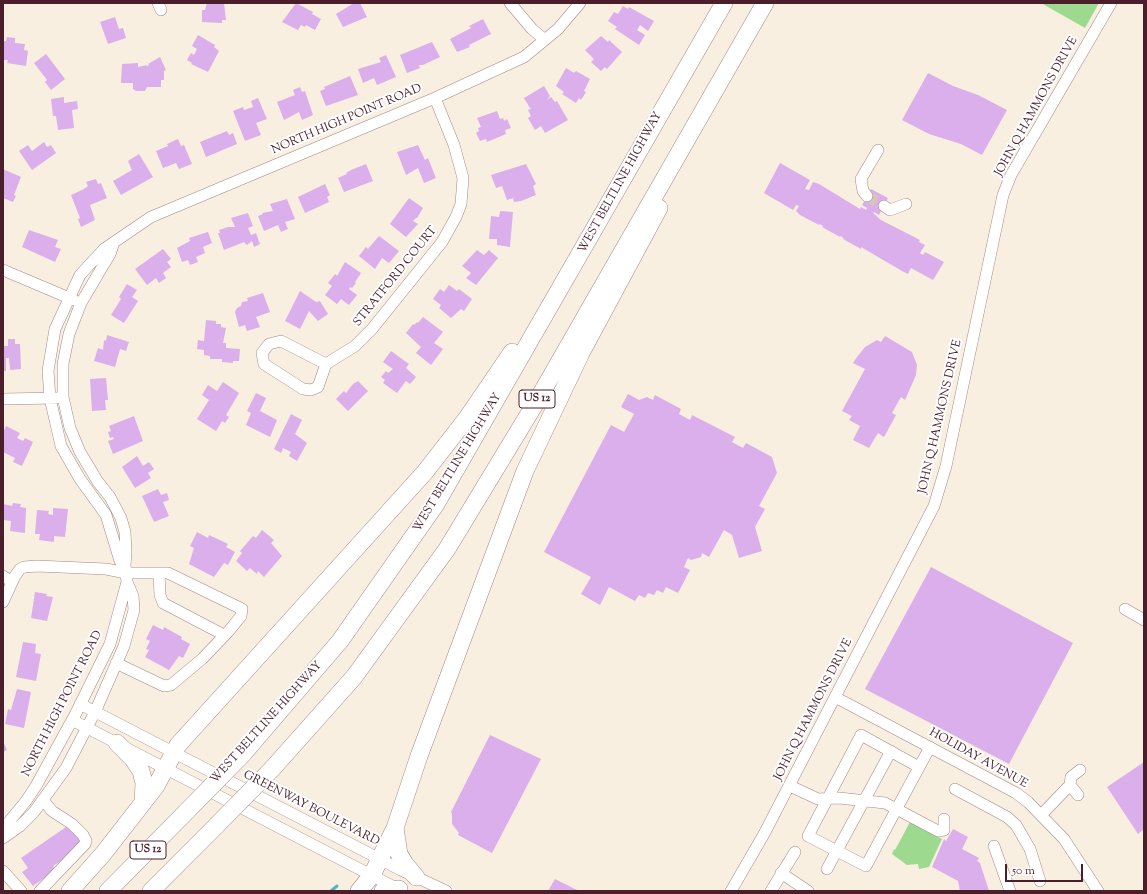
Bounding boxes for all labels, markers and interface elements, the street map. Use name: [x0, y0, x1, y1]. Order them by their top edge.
street label: JOHN Q HAMMONS DRIVE: [993, 35, 1081, 179]
street label: NORTH HIGH POINT ROAD: [270, 82, 424, 158]
street label: WEST BELTLINE HIGHWAY: [576, 110, 666, 256]
street label: STRATFORD COURT: [351, 224, 441, 330]
street label: JOHN Q HAMMONS DRIVE: [916, 339, 966, 495]
road number: US 12: [519, 390, 555, 408]
street label: WEST BELTLINE HIGHWAY: [411, 391, 505, 535]
street label: NORTH HIGH POINT ROAD: [20, 629, 106, 779]
street label: JOHN Q HAMMONS DRIVE: [772, 637, 856, 783]
street label: WEST BELTLINE HIGHWAY: [208, 659, 326, 787]
street label: HOLIDAY AVENUE: [926, 726, 1030, 792]
street label: GREENWAY BOULEVARD: [240, 768, 382, 850]
road number: US 12: [130, 841, 166, 859]
scale bar: [1007, 856, 1085, 882]
text: 50 m: [1012, 862, 1035, 880]

